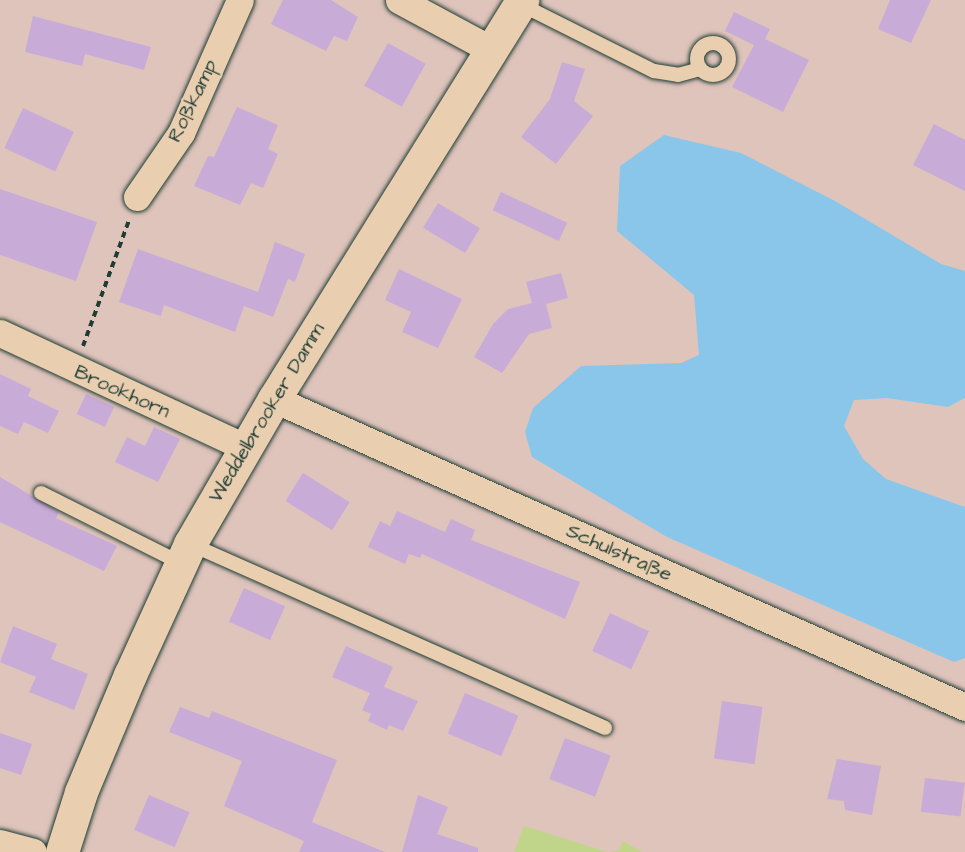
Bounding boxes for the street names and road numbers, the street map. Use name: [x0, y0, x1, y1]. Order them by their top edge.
street label: Roßkamp: [163, 56, 223, 146]
street label: Weddelbrooker Damm: [204, 319, 330, 507]
street label: Brookhorn: [70, 360, 174, 424]
street label: Schulstraße: [562, 519, 676, 587]

